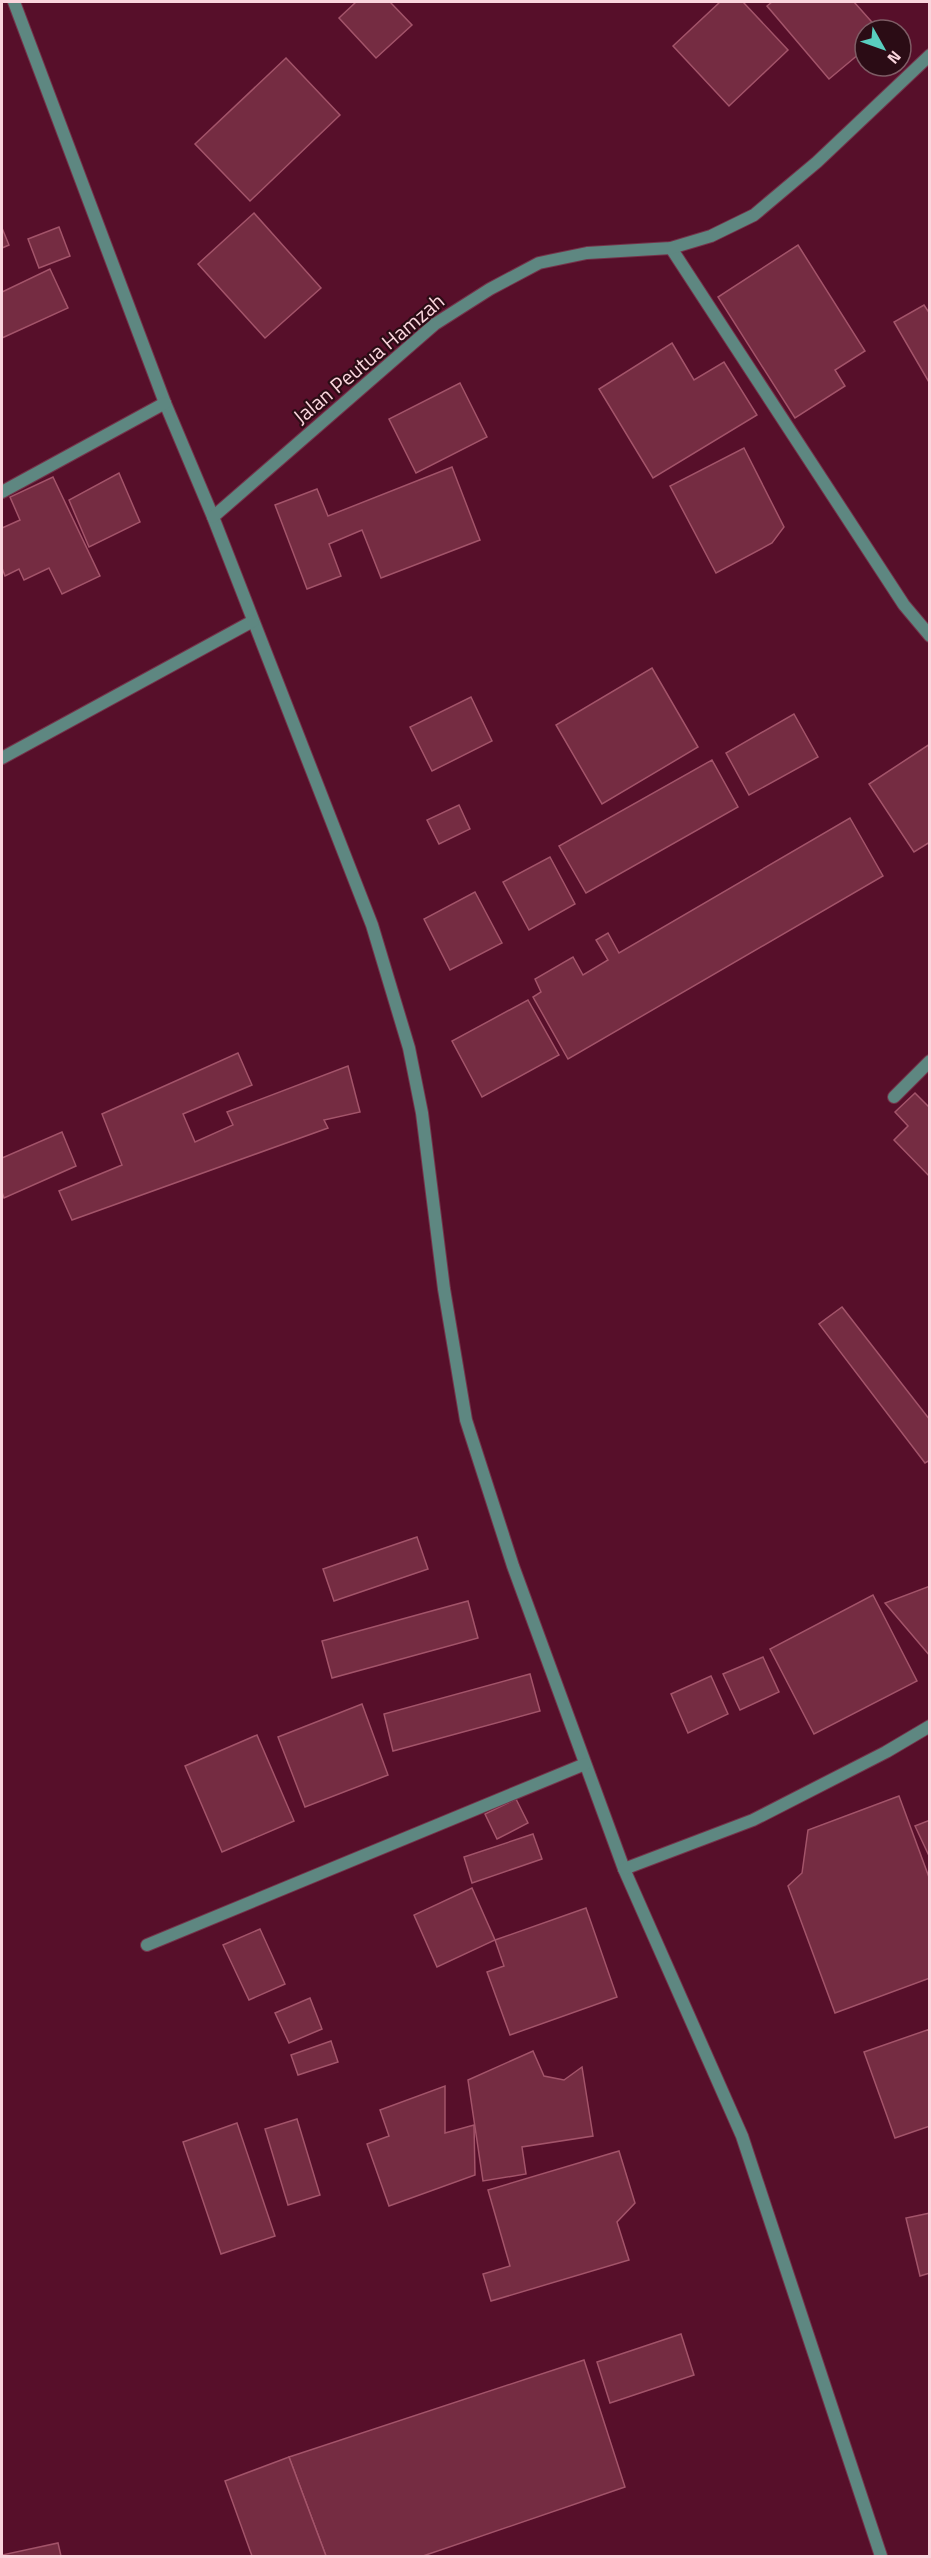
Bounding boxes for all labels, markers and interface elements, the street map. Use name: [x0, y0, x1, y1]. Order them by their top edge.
north arrow: [853, 18, 913, 78]
text: N: [882, 46, 907, 70]
street label: Jalan Peutua Hamzah: [286, 285, 451, 431]

